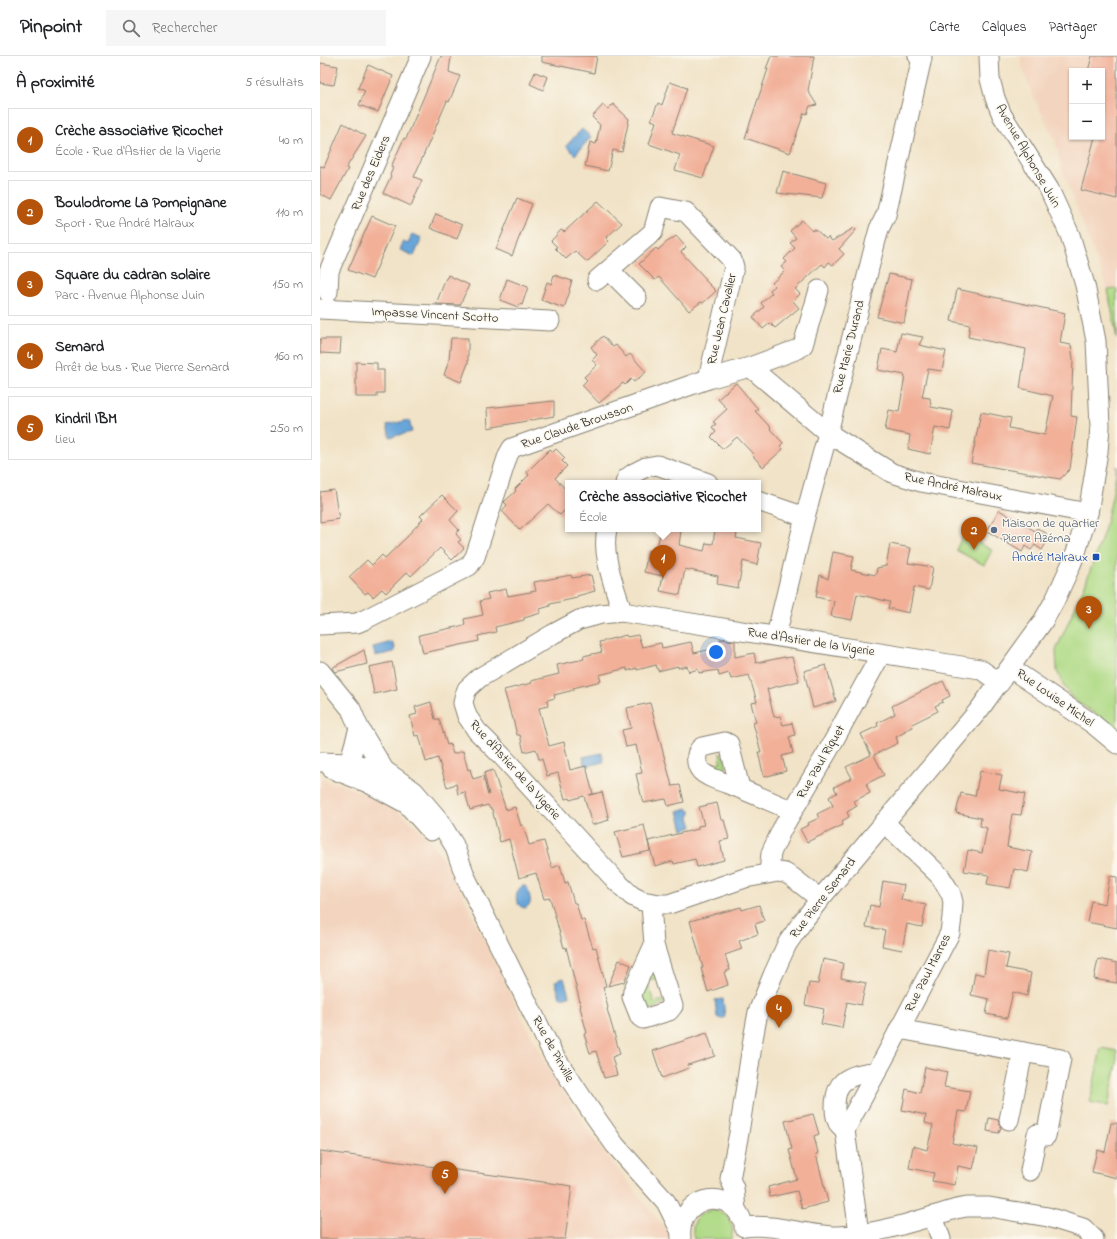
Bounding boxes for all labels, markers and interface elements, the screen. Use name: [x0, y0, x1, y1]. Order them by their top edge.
search box: [106, 10, 386, 46]
text: Pinpoint: [20, 14, 82, 41]
icon: search: [120, 17, 142, 39]
text: Rechercher: [152, 17, 217, 39]
text: Carte: [929, 17, 960, 38]
text: Calques: [982, 17, 1027, 38]
text: Partager: [1049, 17, 1097, 38]
map controls: [1069, 68, 1105, 140]
button: +: [1069, 68, 1105, 104]
text: À proximité: [16, 70, 94, 95]
text: 5 résultats: [245, 73, 304, 92]
street label: Avenue Alphonse Juin: [991, 101, 1065, 211]
button: −: [1069, 104, 1105, 140]
text: Crèche associative Ricochet: [55, 120, 223, 142]
text: 1: [28, 131, 32, 150]
text: 40 m: [279, 131, 303, 150]
street label: Rue des Eiders: [346, 132, 396, 214]
text: École · Rue d'Astier de la Vigerie: [55, 142, 221, 161]
text: Boulodrome La Pompignane: [55, 192, 227, 214]
text: 2: [27, 203, 33, 222]
text: 110 m: [276, 203, 303, 222]
text: Sport · Rue André Malraux: [55, 214, 195, 233]
text: Square du cadran solaire: [55, 264, 210, 286]
street label: Rue Jean Cavalier: [702, 271, 742, 366]
text: 3: [27, 275, 33, 294]
text: 150 m: [272, 275, 303, 294]
text: Parc · Avenue Alphonse Juin: [55, 286, 204, 305]
street label: Rue Marie Durand: [828, 298, 870, 396]
street label: Impasse Vincent Scotto: [371, 302, 499, 328]
text: Semard: [55, 336, 104, 358]
text: 4: [27, 347, 33, 366]
text: 160 m: [274, 347, 303, 366]
text: Arrêt de bus · Rue Pierre Semard: [55, 358, 229, 377]
street label: Rue Claude Brousson: [519, 398, 635, 454]
text: Kindril IBM: [55, 408, 117, 430]
text: 5: [26, 419, 34, 438]
text: 250 m: [270, 419, 303, 438]
text: Lieu: [55, 430, 75, 449]
street label: Rue André Malraux: [902, 467, 1004, 507]
popup: [565, 480, 761, 532]
text: Crèche associative Ricochet: [579, 486, 747, 508]
text: École: [579, 508, 607, 527]
place label: Maison de quartier Pierre Azéma: [1002, 514, 1100, 548]
pin: 2: [961, 517, 987, 550]
marker: Maison de quartier Pierre Azéma: [989, 525, 999, 535]
pin: 1: [650, 545, 676, 578]
place label: André Malraux: [1012, 548, 1088, 567]
marker: André Malraux: [1091, 552, 1101, 562]
pin: 3: [1076, 596, 1102, 629]
street label: Rue d'Astier de la Vigerie: [746, 623, 876, 662]
your location: [706, 642, 726, 662]
street label: Rue Louise Michel: [1012, 664, 1098, 732]
street label: Rue d'Astier de la Vigerie: [464, 716, 565, 825]
street label: Rue Paul Riquet: [792, 721, 850, 803]
street label: Rue Pierre Semard: [785, 853, 861, 943]
street label: Rue Paul Marres: [900, 930, 956, 1015]
pin: 4: [766, 995, 792, 1028]
street label: Rue de Pinville: [527, 1012, 579, 1086]
pin: 5: [432, 1161, 458, 1194]

